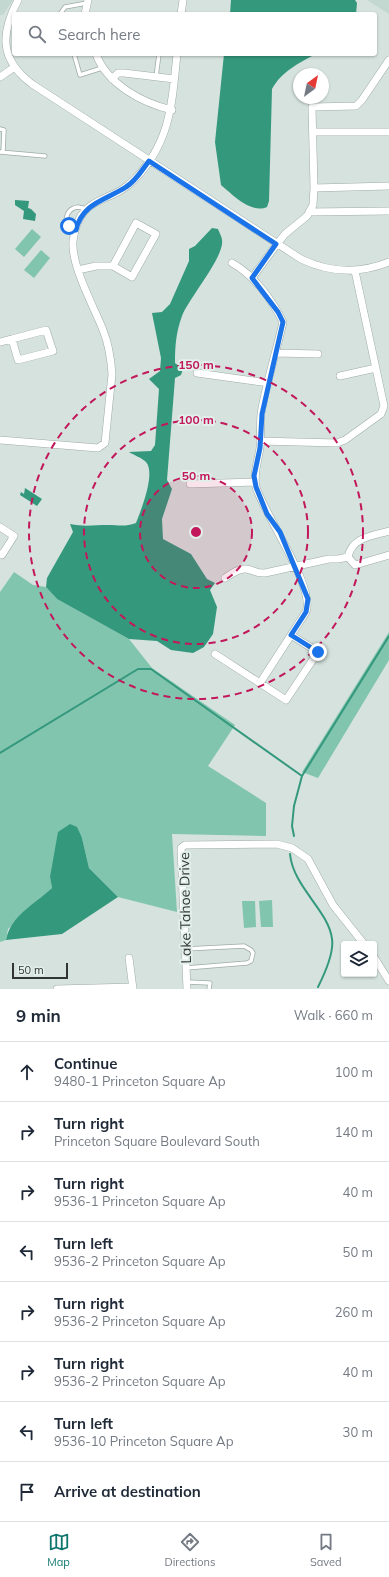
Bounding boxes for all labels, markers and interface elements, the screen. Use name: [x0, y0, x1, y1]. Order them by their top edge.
search box: [12, 12, 377, 56]
icon: search: [26, 23, 48, 45]
text: Search here: [58, 25, 140, 44]
north arrow: [293, 68, 329, 104]
route start: [60, 217, 78, 235]
text: 150 m: [178, 357, 214, 372]
text: 100 m: [178, 412, 214, 427]
text: 50 m: [182, 468, 210, 483]
centre of rings: [189, 525, 203, 539]
route end: [309, 643, 327, 661]
street label: Lake Tahoe Drive: [175, 852, 195, 964]
map controls: [341, 941, 377, 977]
button: layers: [341, 941, 377, 977]
scale bar: [12, 961, 68, 980]
text: 50 m: [18, 963, 44, 977]
text: 9 min: [16, 1005, 61, 1026]
text: Walk · 660 m: [294, 1007, 373, 1023]
text: Continue: [54, 1054, 117, 1073]
icon: ahead: [16, 1061, 38, 1083]
text: 100 m: [335, 1064, 373, 1080]
text: 9480-1 Princeton Square Ap: [54, 1073, 226, 1089]
text: Turn right: [54, 1114, 124, 1133]
icon: right: [16, 1121, 38, 1143]
text: 140 m: [335, 1124, 373, 1140]
text: Princeton Square Boulevard South: [54, 1133, 260, 1149]
text: Turn right: [54, 1174, 124, 1193]
icon: right: [16, 1181, 38, 1203]
text: 40 m: [343, 1184, 373, 1200]
text: 9536-1 Princeton Square Ap: [54, 1193, 226, 1209]
text: Turn left: [54, 1234, 113, 1253]
icon: left: [16, 1241, 38, 1263]
text: 50 m: [343, 1244, 373, 1260]
text: 9536-2 Princeton Square Ap: [54, 1253, 226, 1269]
text: Turn right: [54, 1294, 124, 1313]
icon: right: [16, 1301, 38, 1323]
text: 260 m: [335, 1304, 373, 1320]
text: 9536-2 Princeton Square Ap: [54, 1313, 226, 1329]
text: Turn right: [54, 1354, 124, 1373]
icon: right: [16, 1361, 38, 1383]
text: 40 m: [343, 1364, 373, 1380]
text: 9536-2 Princeton Square Ap: [54, 1373, 226, 1389]
text: Turn left: [54, 1414, 113, 1433]
icon: left: [16, 1421, 38, 1443]
text: 30 m: [343, 1424, 373, 1440]
text: 9536-10 Princeton Square Ap: [54, 1433, 233, 1449]
icon: arrive: [16, 1481, 38, 1503]
text: Arrive at destination: [54, 1482, 201, 1501]
tab: Map: [47, 1531, 70, 1569]
tab: Directions: [165, 1531, 215, 1569]
tab: Saved: [310, 1531, 342, 1569]

